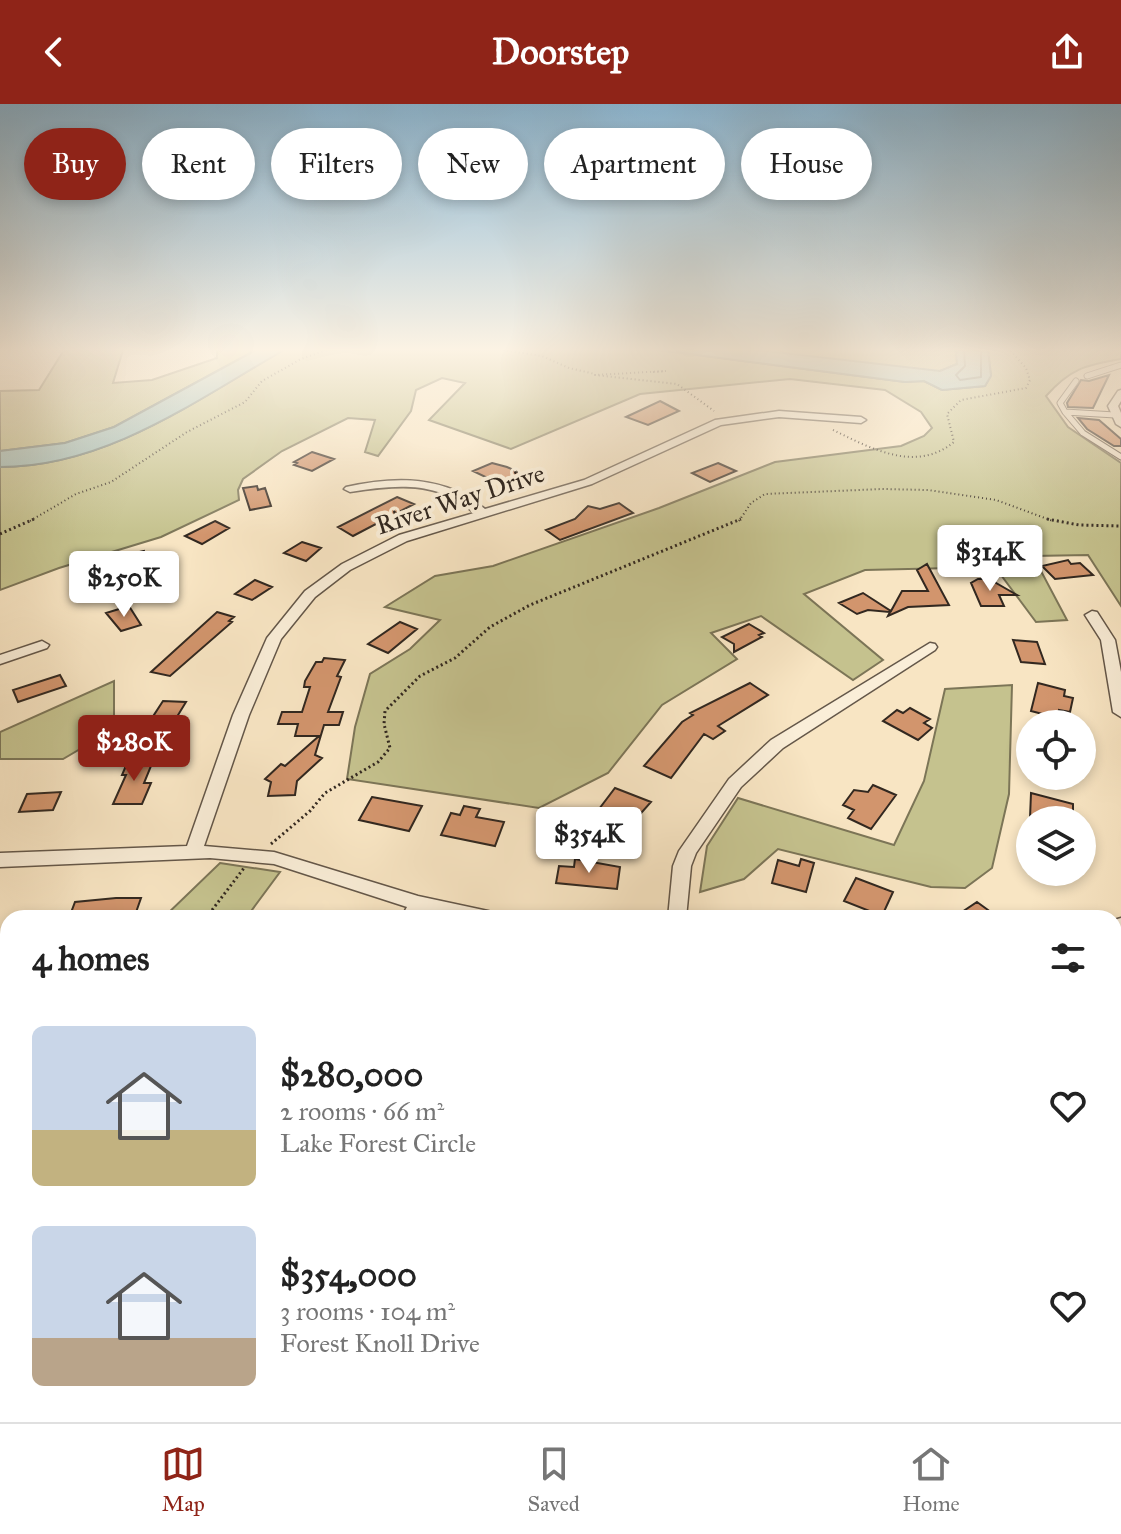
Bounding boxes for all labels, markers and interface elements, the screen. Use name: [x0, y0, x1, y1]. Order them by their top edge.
icon: back: [32, 30, 76, 74]
text: Doorstep: [492, 30, 629, 74]
icon: share: [1045, 30, 1089, 74]
chip: Buy: [24, 128, 126, 200]
chip: Rent: [142, 128, 255, 200]
chip: Filters: [271, 128, 402, 200]
chip: New: [418, 128, 528, 200]
chip: Apartment: [544, 128, 725, 200]
chip: House: [741, 128, 872, 200]
street label: River Way Drive: [372, 457, 549, 541]
pin: $314K: [934, 525, 1046, 593]
text: $314K: [955, 535, 1025, 567]
pin: $250K: [68, 551, 180, 619]
text: $250K: [87, 561, 161, 593]
map controls: [1016, 710, 1096, 886]
button: locate: [1016, 710, 1096, 790]
pin: $280K: [78, 715, 190, 783]
text: $280K: [96, 725, 172, 757]
button: layers: [1016, 806, 1096, 886]
pin: $354K: [533, 807, 645, 875]
text: $354K: [554, 817, 624, 849]
icon: filters: [1046, 936, 1090, 980]
text: 4 homes: [32, 938, 149, 979]
text: $280,000: [280, 1054, 423, 1095]
icon: home: [96, 1058, 192, 1154]
icon: heart: [1046, 1084, 1090, 1128]
text: 2 rooms · 66 m²: [280, 1095, 444, 1127]
text: Lake Forest Circle: [280, 1127, 476, 1159]
text: $354,000: [280, 1254, 417, 1295]
icon: home: [96, 1258, 192, 1354]
icon: heart: [1046, 1284, 1090, 1328]
text: 3 rooms · 104 m²: [280, 1295, 455, 1327]
text: Forest Knoll Drive: [280, 1327, 480, 1359]
tab: Map: [161, 1442, 205, 1517]
tab: Saved: [528, 1442, 580, 1517]
tab: Home: [902, 1442, 960, 1517]

